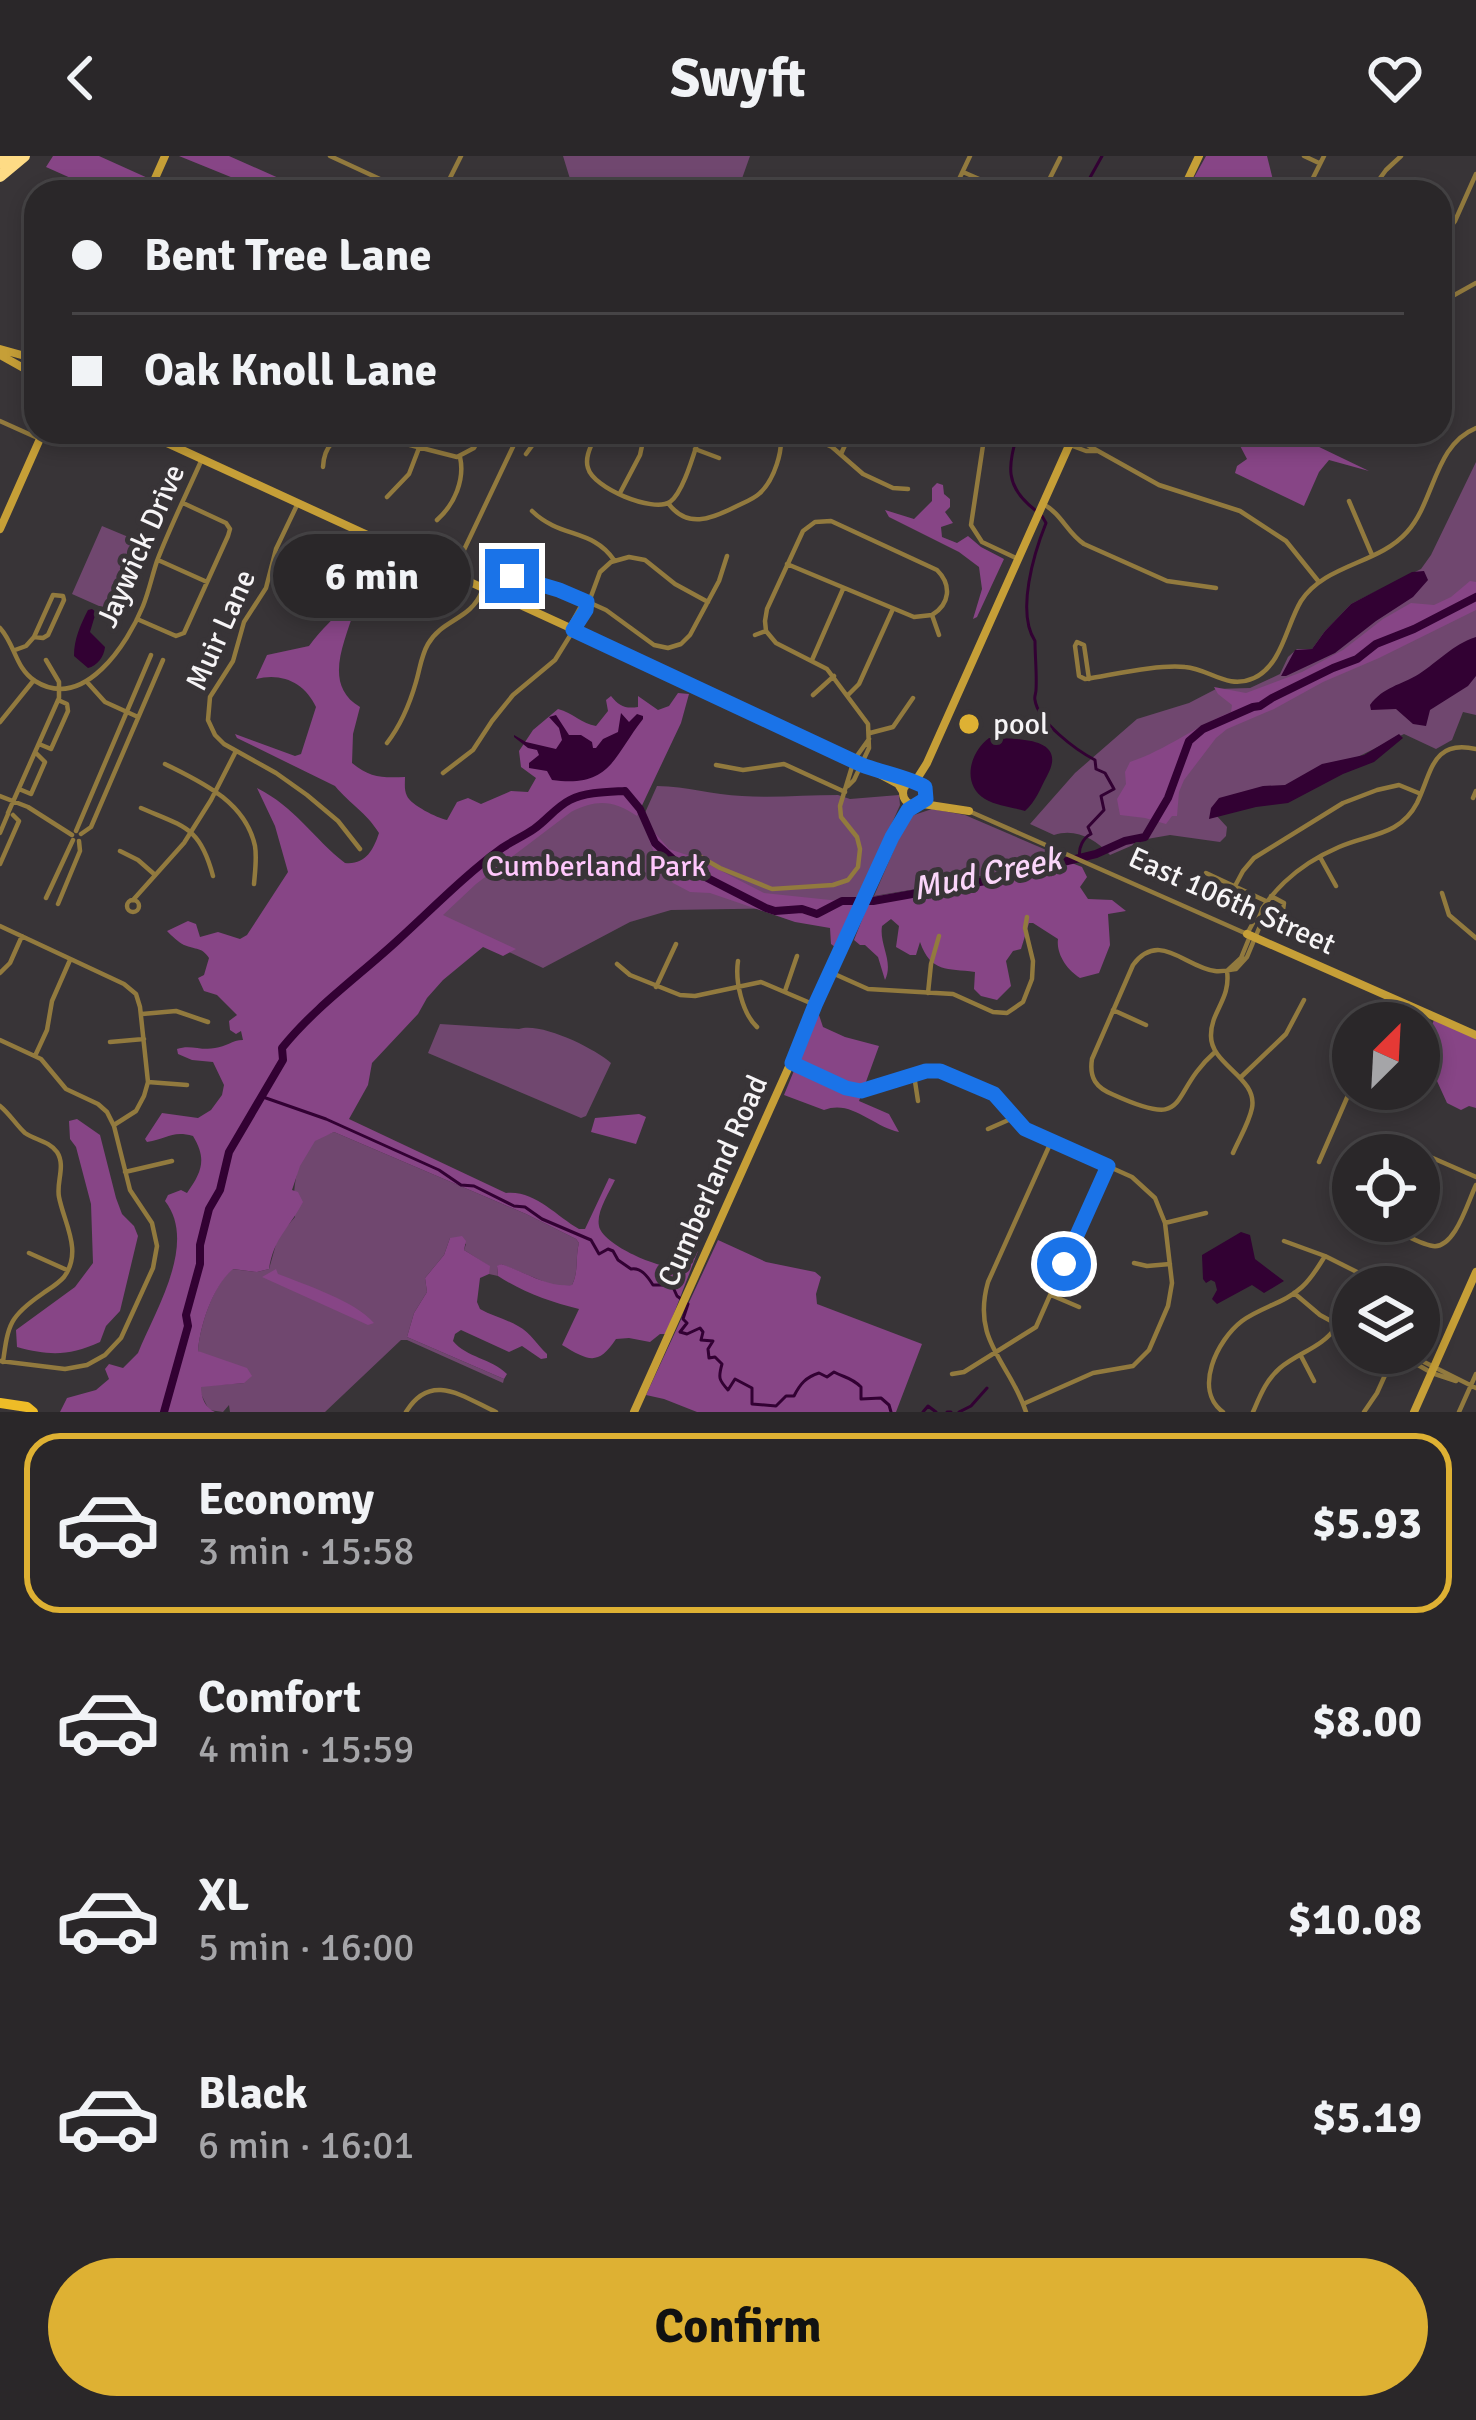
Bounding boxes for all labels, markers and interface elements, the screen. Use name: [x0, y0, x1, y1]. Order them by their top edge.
icon: back: [48, 45, 114, 111]
text: Swyft: [670, 45, 806, 112]
icon: heart: [1362, 45, 1428, 111]
text: Bent Tree Lane: [144, 228, 432, 283]
text: Oak Knoll Lane: [144, 343, 437, 398]
street label: Jaywick Drive: [89, 459, 193, 633]
callout: 6 min: [272, 534, 470, 618]
route end: [485, 549, 539, 603]
text: 6 min: [325, 552, 419, 600]
street label: Muir Lane: [178, 564, 264, 696]
place label: pool: [993, 706, 1049, 743]
marker: pool: [956, 711, 982, 737]
water label: Mud Creek: [909, 838, 1067, 910]
street label: East 106th Street: [1123, 839, 1341, 963]
park label: Cumberland Park: [486, 848, 706, 885]
north arrow: [1332, 1002, 1440, 1110]
map controls: [1332, 1002, 1440, 1374]
street label: Cumberland Road: [650, 1070, 776, 1292]
button: locate: [1332, 1134, 1440, 1242]
route start: [1037, 1237, 1091, 1291]
button: layers: [1332, 1266, 1440, 1374]
icon: car: [54, 1469, 162, 1577]
text: Economy: [198, 1472, 374, 1527]
text: $5.93: [1312, 1496, 1422, 1551]
text: 3 min · 15:58: [198, 1527, 414, 1575]
icon: car: [54, 1667, 162, 1775]
text: Comfort: [198, 1670, 361, 1725]
text: $8.00: [1312, 1694, 1422, 1749]
text: 4 min · 15:59: [198, 1725, 414, 1773]
icon: car: [54, 1865, 162, 1973]
text: XL: [198, 1868, 249, 1923]
text: $10.08: [1288, 1892, 1422, 1947]
text: 5 min · 16:00: [198, 1923, 414, 1971]
icon: car: [54, 2063, 162, 2171]
text: Black: [198, 2066, 308, 2121]
text: $5.19: [1312, 2090, 1422, 2145]
text: 6 min · 16:01: [198, 2121, 414, 2169]
button: Confirm: [48, 2258, 1428, 2396]

